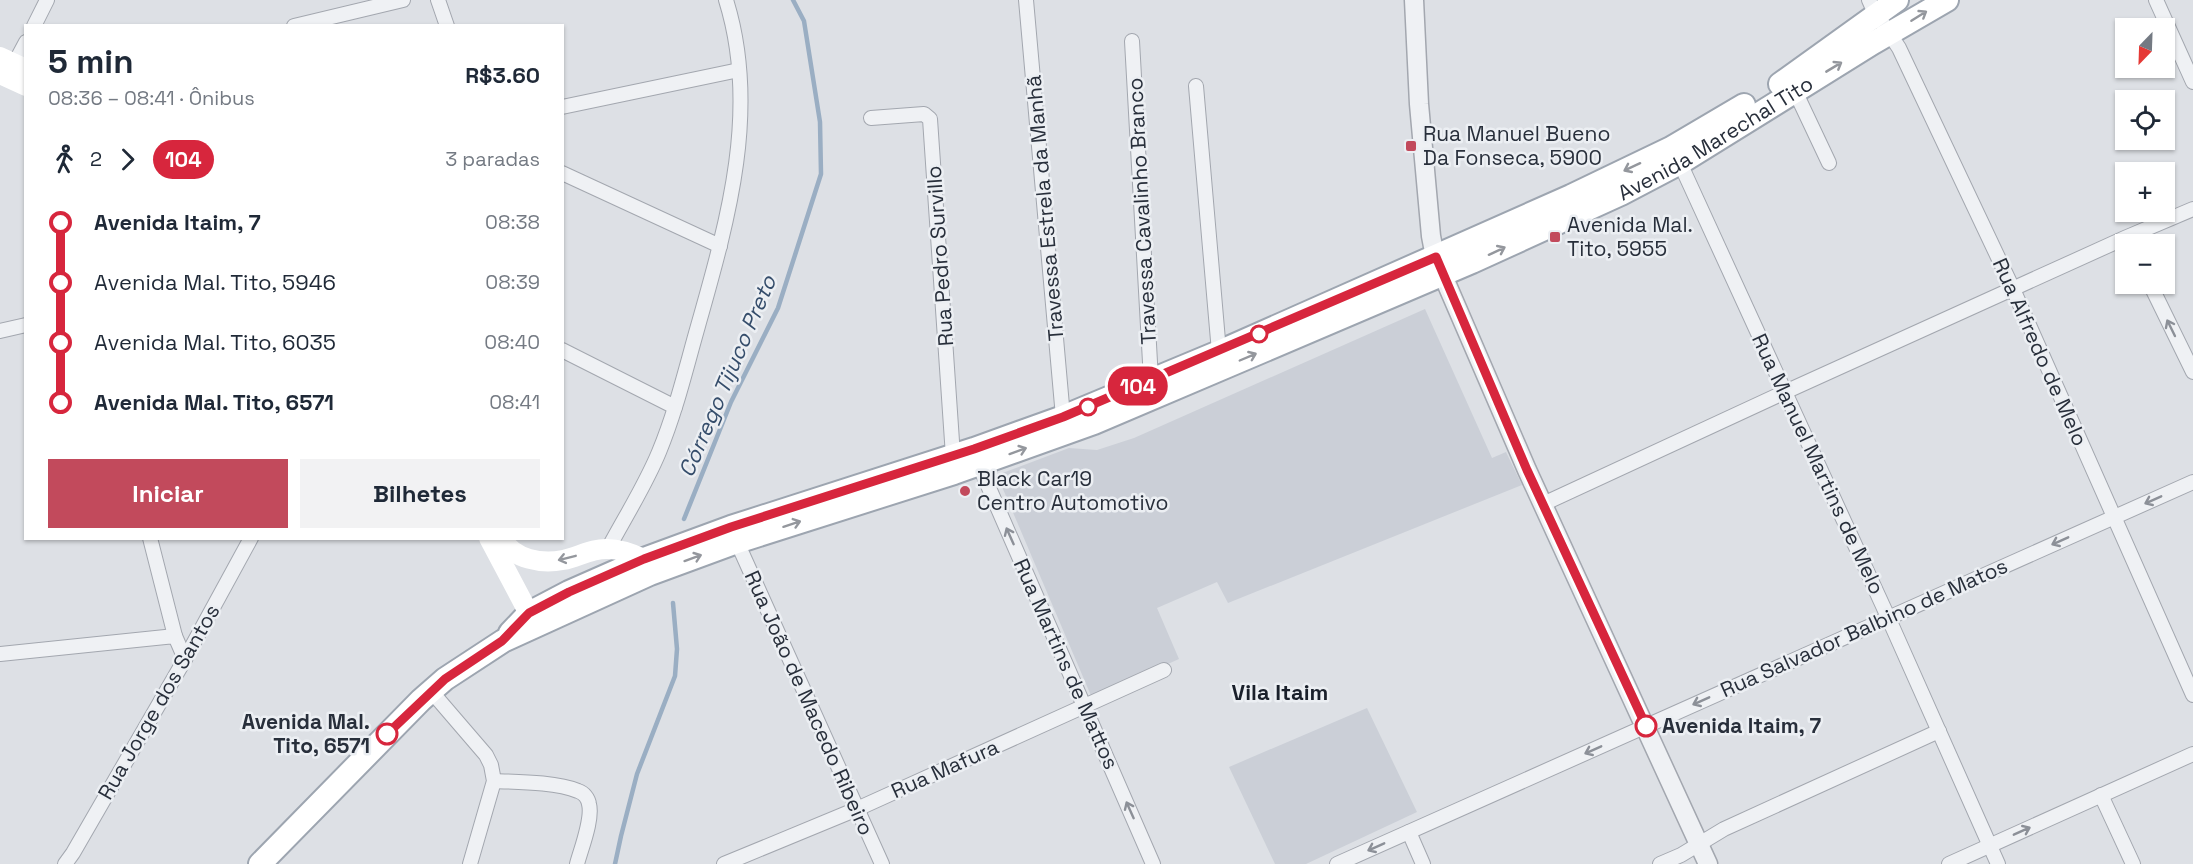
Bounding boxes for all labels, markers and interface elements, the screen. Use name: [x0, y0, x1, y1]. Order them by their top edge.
one-way arrow: [1910, 10, 1927, 22]
north arrow: [2115, 18, 2175, 78]
map controls: [2115, 18, 2175, 294]
text: 5 min: [48, 41, 133, 83]
text: R$3.60: [465, 61, 540, 89]
one-way arrow: [1825, 61, 1842, 73]
street label: Avenida Marechal Tito: [1613, 70, 1818, 206]
street label: Travessa Estrela da Manhã: [1019, 74, 1070, 342]
street label: Travessa Cavalinho Branco: [1121, 77, 1162, 345]
text: 08:36 – 08:41 · Ônibus: [48, 85, 255, 111]
button: locate: [2115, 90, 2175, 150]
place label: Rua Manuel Bueno Da Fonseca, 5900: [1423, 120, 1610, 171]
marker: Rua Manuel Bueno Da Fonseca, 5900: [1404, 139, 1418, 153]
icon: walk: [48, 143, 81, 176]
icon: forward: [111, 143, 144, 176]
text: 2: [90, 146, 102, 172]
text: 104: [165, 146, 202, 173]
text: 3 paradas: [445, 146, 540, 172]
one-way arrow: [1623, 161, 1641, 173]
button: +: [2115, 162, 2175, 222]
street label: Rua Pedro Survillo: [920, 165, 959, 347]
text: Avenida Itaim, 7: [94, 208, 261, 236]
text: 08:38: [485, 209, 540, 235]
place label: Avenida Mal. Tito, 5955: [1567, 211, 1693, 262]
marker: Avenida Mal. Tito, 5955: [1548, 230, 1562, 244]
button: −: [2115, 234, 2175, 294]
one-way arrow: [1488, 244, 1506, 256]
street label: Rua Alfredo de Melo: [1987, 254, 2094, 450]
text: Avenida Mal. Tito, 5946: [94, 268, 336, 296]
text: 08:39: [485, 269, 540, 295]
water label: Córrego Tijuco Preto: [672, 270, 783, 481]
one-way arrow: [2165, 319, 2177, 337]
unlabelled marker: [1250, 325, 1268, 343]
text: Avenida Mal. Tito, 6035: [94, 328, 336, 356]
text: 08:40: [484, 329, 540, 355]
street label: Rua Manuel Martins de Melo: [1746, 329, 1891, 599]
one-way arrow: [1239, 351, 1257, 362]
line badge: 104: [1104, 366, 1172, 406]
text: 104: [1120, 373, 1156, 400]
text: Avenida Mal. Tito, 6571: [94, 388, 334, 416]
text: 08:41: [489, 389, 540, 415]
unlabelled marker: [1079, 398, 1097, 416]
one-way arrow: [1008, 444, 1026, 455]
button: Iniciar: [48, 459, 288, 528]
button: Bilhetes: [300, 459, 540, 528]
place label: Black Car19 Centro Automotivo: [977, 465, 1168, 516]
marker: Black Car19 Centro Automotivo: [958, 484, 972, 498]
one-way arrow: [2145, 494, 2163, 506]
one-way arrow: [782, 518, 801, 529]
one-way arrow: [1004, 528, 1015, 546]
one-way arrow: [2051, 536, 2070, 547]
one-way arrow: [558, 552, 577, 564]
one-way arrow: [683, 552, 702, 563]
street label: Rua Salvador Balbino de Matos: [1716, 552, 2012, 703]
street label: Rua Martins de Mattos: [1008, 554, 1125, 773]
street label: Rua João de Macedo Ribeiro: [739, 566, 880, 839]
street label: Rua Jorge dos Santos: [92, 599, 226, 804]
district label: Vila Itaim: [1232, 678, 1328, 706]
one-way arrow: [1692, 696, 1710, 707]
place label: Avenida Mal. Tito, 6571: [242, 708, 370, 759]
place label: Avenida Itaim, 7: [1662, 712, 1821, 739]
marker: Avenida Itaim, 7: [1635, 715, 1657, 737]
marker: Avenida Mal. Tito, 6571: [376, 723, 398, 745]
street label: Rua Mafura: [887, 733, 1003, 804]
one-way arrow: [1584, 745, 1602, 756]
one-way arrow: [1124, 802, 1135, 820]
one-way arrow: [2012, 825, 2030, 837]
one-way arrow: [1368, 842, 1386, 853]

